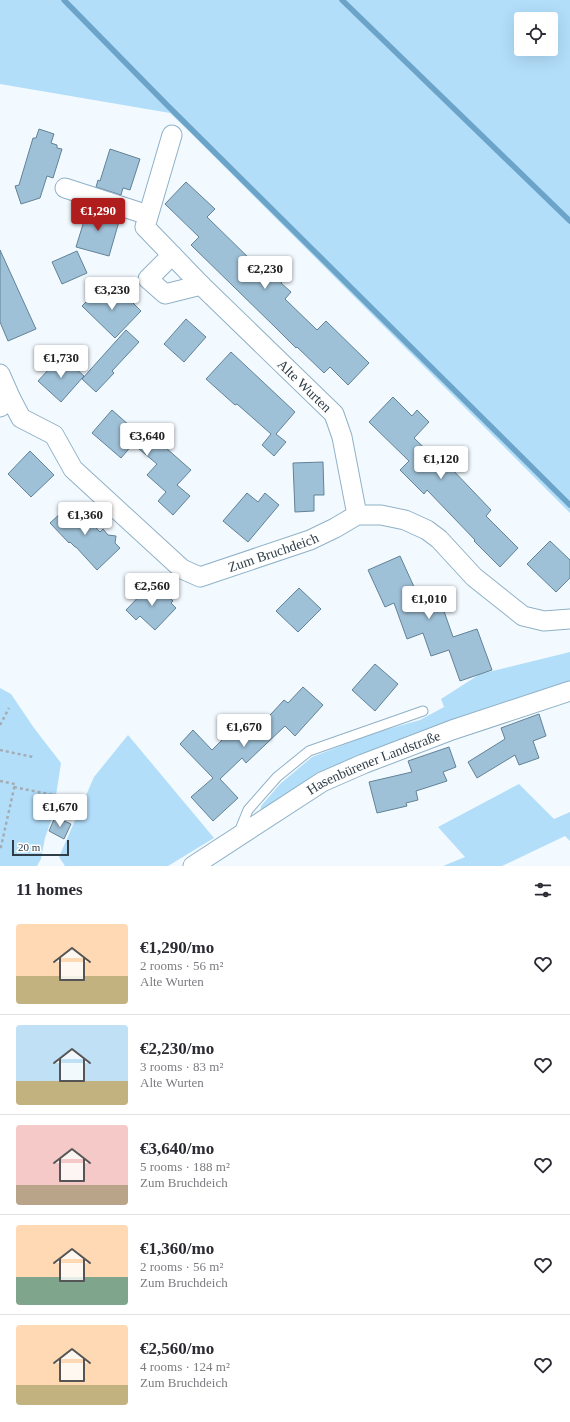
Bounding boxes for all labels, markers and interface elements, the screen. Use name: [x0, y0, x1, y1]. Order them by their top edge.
map controls: [514, 12, 558, 56]
button: locate: [514, 12, 558, 56]
pin: €1,290: [65, 198, 131, 232]
text: €1,290: [80, 203, 116, 218]
pin: €2,230: [232, 256, 298, 290]
text: €2,230: [247, 261, 283, 276]
pin: €3,230: [79, 277, 145, 311]
text: €3,230: [94, 282, 130, 297]
pin: €1,730: [28, 345, 94, 379]
text: €1,730: [43, 350, 79, 365]
street label: Alte Wurten: [274, 357, 334, 415]
pin: €3,640: [114, 423, 180, 457]
text: €3,640: [129, 428, 165, 443]
pin: €1,120: [408, 446, 474, 480]
text: €1,120: [423, 451, 459, 466]
pin: €1,360: [52, 502, 118, 536]
text: €1,360: [67, 507, 103, 522]
street label: Zum Bruchdeich: [226, 530, 321, 575]
pin: €2,560: [119, 573, 185, 607]
text: €2,560: [134, 578, 170, 593]
pin: €1,010: [396, 586, 462, 620]
text: €1,010: [411, 591, 447, 606]
pin: €1,670: [211, 714, 277, 748]
text: €1,670: [226, 719, 262, 734]
street label: Hasenbürener Landstraße: [304, 728, 443, 798]
pin: €1,670: [27, 794, 93, 828]
text: €1,670: [42, 799, 78, 814]
scale bar: [12, 838, 69, 857]
text: 20 m: [18, 841, 40, 853]
icon: filters: [532, 879, 554, 901]
text: 11 homes: [16, 880, 83, 899]
text: €1,290/mo: [140, 938, 214, 957]
icon: home: [48, 940, 96, 988]
icon: heart: [532, 953, 554, 975]
text: 2 rooms · 56 m²: [140, 958, 223, 973]
text: Alte Wurten: [140, 974, 204, 989]
text: €2,230/mo: [140, 1039, 214, 1058]
icon: home: [48, 1041, 96, 1089]
icon: heart: [532, 1054, 554, 1076]
text: 3 rooms · 83 m²: [140, 1059, 223, 1074]
text: Alte Wurten: [140, 1075, 204, 1090]
text: €3,640/mo: [140, 1139, 214, 1158]
icon: home: [48, 1141, 96, 1189]
icon: heart: [532, 1154, 554, 1176]
text: 5 rooms · 188 m²: [140, 1159, 230, 1174]
text: Zum Bruchdeich: [140, 1175, 228, 1190]
text: €1,360/mo: [140, 1239, 214, 1258]
icon: home: [48, 1241, 96, 1289]
icon: heart: [532, 1254, 554, 1276]
text: 2 rooms · 56 m²: [140, 1259, 223, 1274]
text: Zum Bruchdeich: [140, 1275, 228, 1290]
text: €2,560/mo: [140, 1339, 214, 1358]
icon: home: [48, 1341, 96, 1389]
icon: heart: [532, 1354, 554, 1376]
text: 4 rooms · 124 m²: [140, 1359, 230, 1374]
text: Zum Bruchdeich: [140, 1375, 228, 1390]

